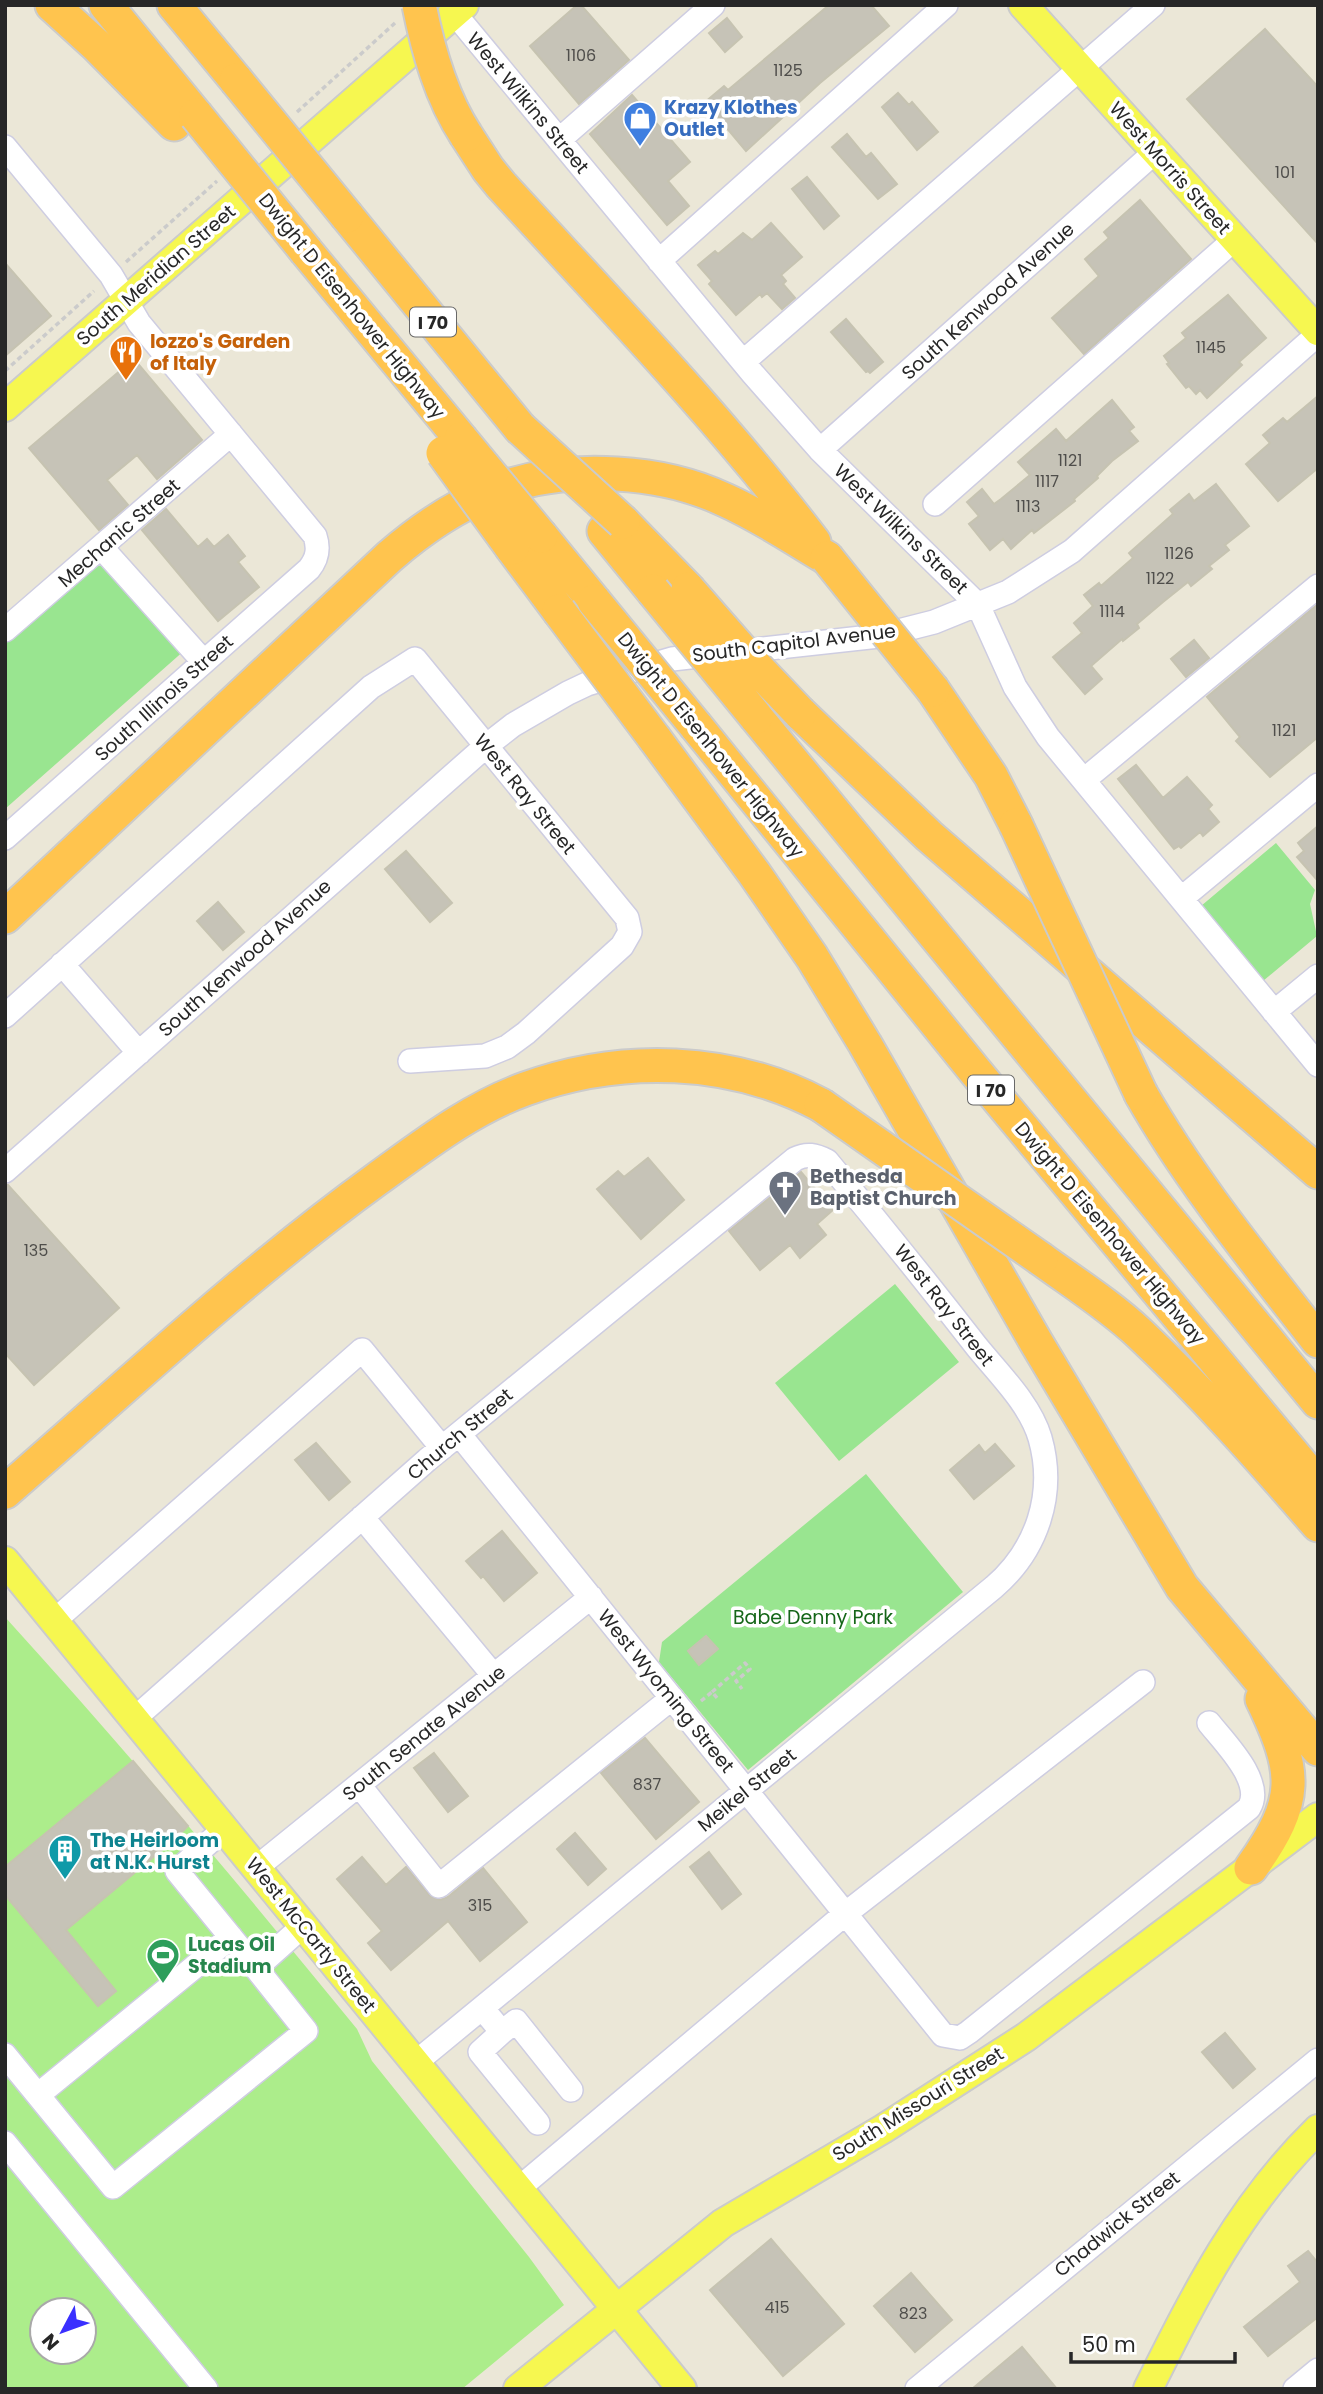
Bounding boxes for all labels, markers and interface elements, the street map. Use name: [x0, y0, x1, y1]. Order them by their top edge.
street label: West Wilkins Street: [461, 26, 595, 180]
house number: 1106: [566, 44, 596, 67]
house number: 1125: [773, 59, 803, 82]
place label: Krazy Klothes Outlet: [664, 94, 798, 143]
street label: West Morris Street: [1103, 96, 1237, 240]
shop icon: Krazy Klothes Outlet: [621, 99, 659, 148]
house number: 101: [1275, 161, 1295, 184]
street label: Dwight D Eisenhower Highway: [252, 187, 452, 425]
street label: South Meridian Street: [71, 198, 241, 352]
street label: South Kenwood Avenue: [896, 216, 1080, 386]
road number: I 70: [410, 308, 456, 336]
place label: Iozzo's Garden of Italy: [150, 328, 290, 377]
restaurant icon: Iozzo's Garden of Italy: [107, 333, 145, 382]
house number: 1145: [1196, 336, 1226, 359]
house number: 1121: [1058, 449, 1082, 472]
street label: West Wilkins Street: [828, 458, 974, 600]
house number: 1117: [1035, 470, 1059, 493]
street label: Mechanic Street: [52, 472, 186, 594]
house number: 1113: [1016, 495, 1040, 518]
house number: 1126: [1164, 542, 1194, 565]
house number: 1122: [1146, 567, 1174, 590]
house number: 1114: [1099, 600, 1125, 623]
street label: South Capitol Avenue: [691, 617, 897, 669]
street label: Dwight D Eisenhower Highway: [611, 626, 811, 864]
street label: South Illinois Street: [89, 628, 239, 768]
house number: 1121: [1272, 719, 1296, 742]
street label: West Ray Street: [468, 728, 582, 860]
street label: South Kenwood Avenue: [153, 873, 337, 1043]
road number: I 70: [968, 1076, 1014, 1105]
street label: Dwight D Eisenhower Highway: [1009, 1116, 1212, 1350]
place label: Bethesda Baptist Church: [810, 1163, 957, 1212]
church icon: Bethesda Baptist Church: [766, 1168, 804, 1217]
street label: West Ray Street: [888, 1238, 1000, 1372]
house number: 135: [24, 1239, 48, 1262]
street label: Church Street: [401, 1382, 519, 1486]
street label: West Wyoming Street: [591, 1603, 741, 1779]
park label: Babe Denny Park: [733, 1604, 893, 1631]
street label: South Senate Avenue: [337, 1659, 511, 1807]
street label: Meikel Street: [692, 1742, 802, 1838]
house number: 837: [633, 1773, 661, 1796]
place label: The Heirloom at N.K. Hurst: [90, 1827, 219, 1876]
building icon: The Heirloom at N.K. Hurst: [46, 1832, 84, 1881]
street label: West McCarty Street: [240, 1851, 382, 2019]
house number: 315: [468, 1894, 492, 1917]
place label: Lucas Oil Stadium: [188, 1931, 275, 1980]
sports icon: Lucas Oil Stadium: [144, 1936, 182, 1985]
street label: South Missouri Street: [827, 2040, 1009, 2168]
street label: Chadwick Street: [1048, 2165, 1186, 2283]
north arrow: [28, 2296, 98, 2366]
house number: 415: [764, 2296, 790, 2319]
house number: 823: [899, 2302, 927, 2325]
scale bar: [1071, 2320, 1236, 2364]
text: N: [36, 2328, 65, 2356]
text: 50 m: [1082, 2330, 1136, 2359]

